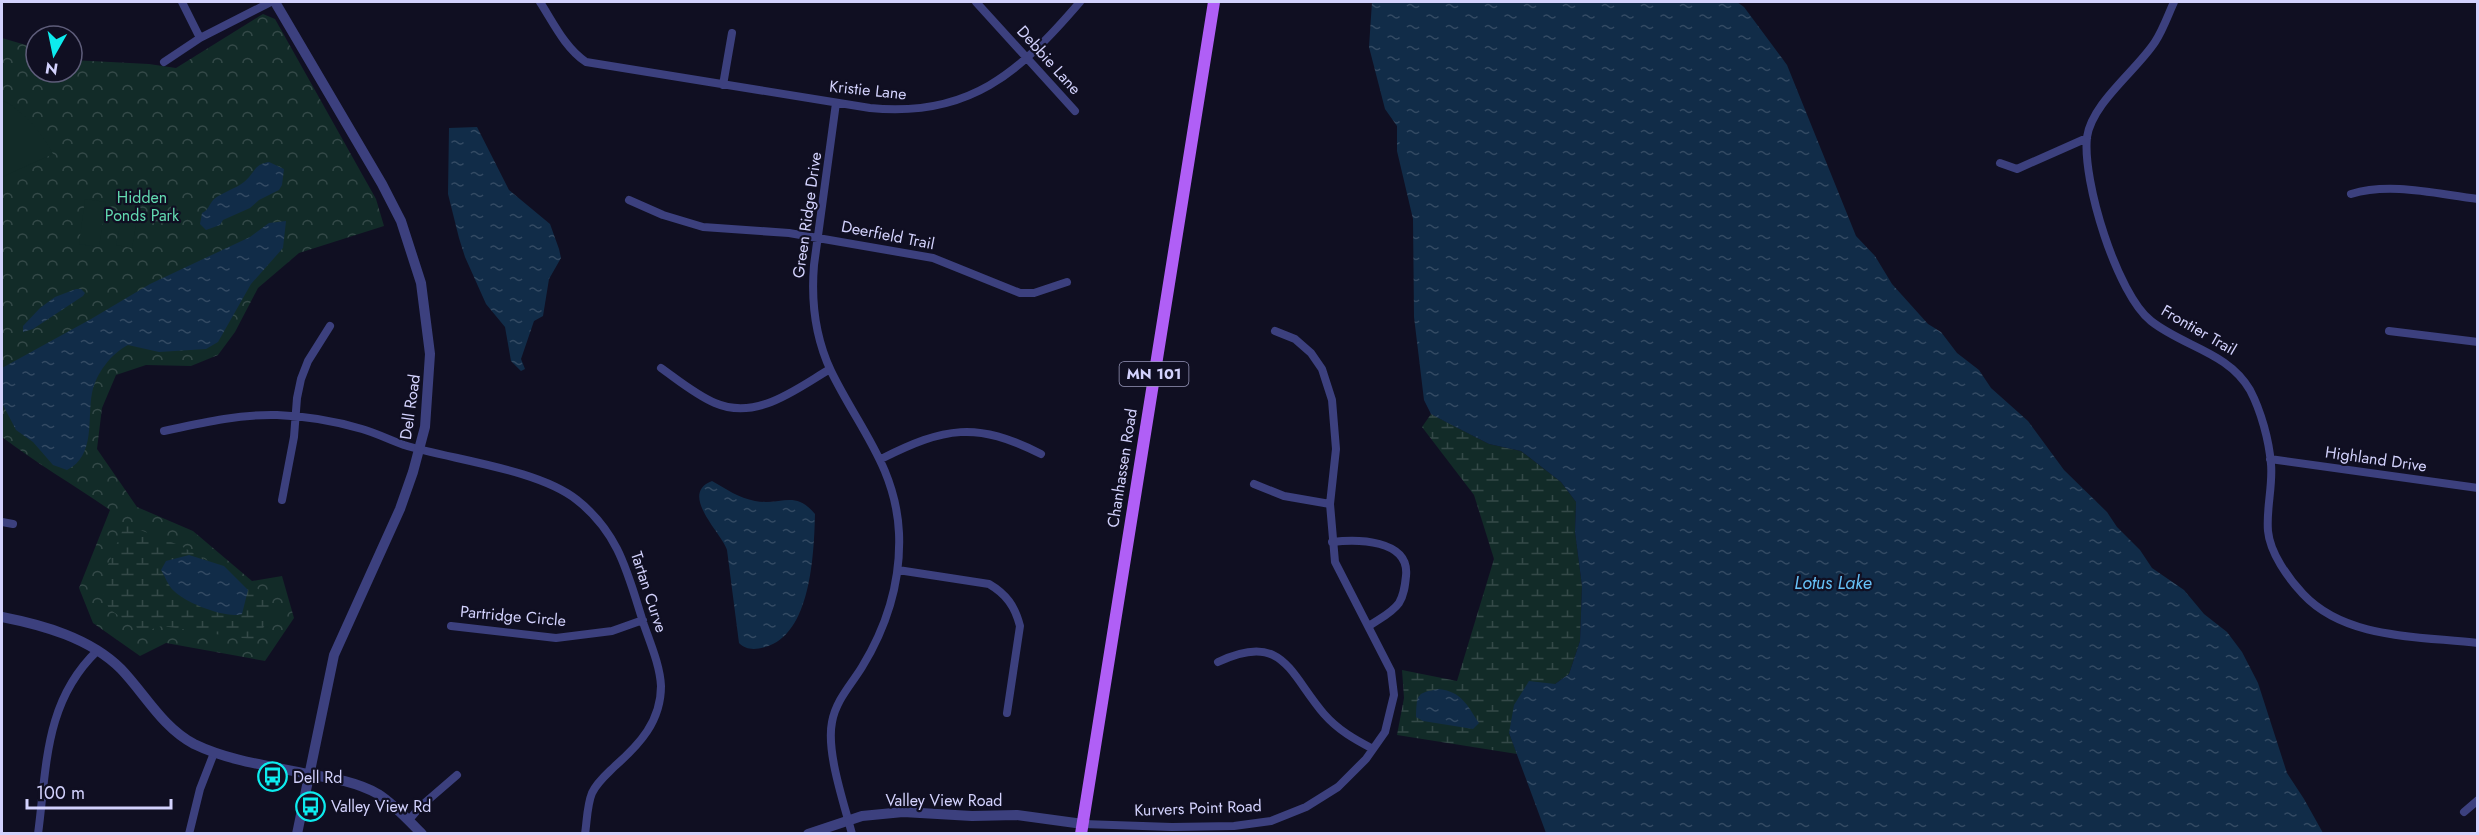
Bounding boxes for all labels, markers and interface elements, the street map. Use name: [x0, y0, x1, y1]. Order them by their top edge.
street label: Debbie Lane: [1012, 20, 1086, 100]
north arrow: [24, 24, 84, 84]
text: N: [44, 56, 60, 81]
street label: Kristie Lane: [828, 75, 908, 105]
street label: Green Ridge Drive: [787, 150, 827, 280]
park label: Hidden Ponds Park: [105, 186, 180, 227]
street label: Deerfield Trail: [839, 215, 937, 255]
street label: Frontier Trail: [2157, 299, 2241, 361]
road number: MN 101: [1120, 362, 1188, 386]
street label: Dell Road: [394, 373, 426, 441]
street label: Chanhassen Road: [1101, 407, 1143, 529]
street label: Highland Drive: [2324, 440, 2428, 478]
street label: Tartan Curve: [625, 548, 673, 636]
water label: Lotus Lake: [1794, 570, 1872, 596]
street label: Partridge Circle: [459, 600, 567, 632]
bus stop icon: Dell Rd: [256, 761, 288, 793]
place label: Dell Rd: [293, 766, 342, 789]
scale bar: [27, 772, 171, 810]
text: 100 m: [36, 780, 85, 806]
street label: Valley View Road: [886, 789, 1002, 812]
bus stop icon: Valley View Rd: [294, 790, 326, 822]
street label: Kurvers Point Road: [1134, 794, 1262, 822]
place label: Valley View Rd: [331, 795, 431, 818]

